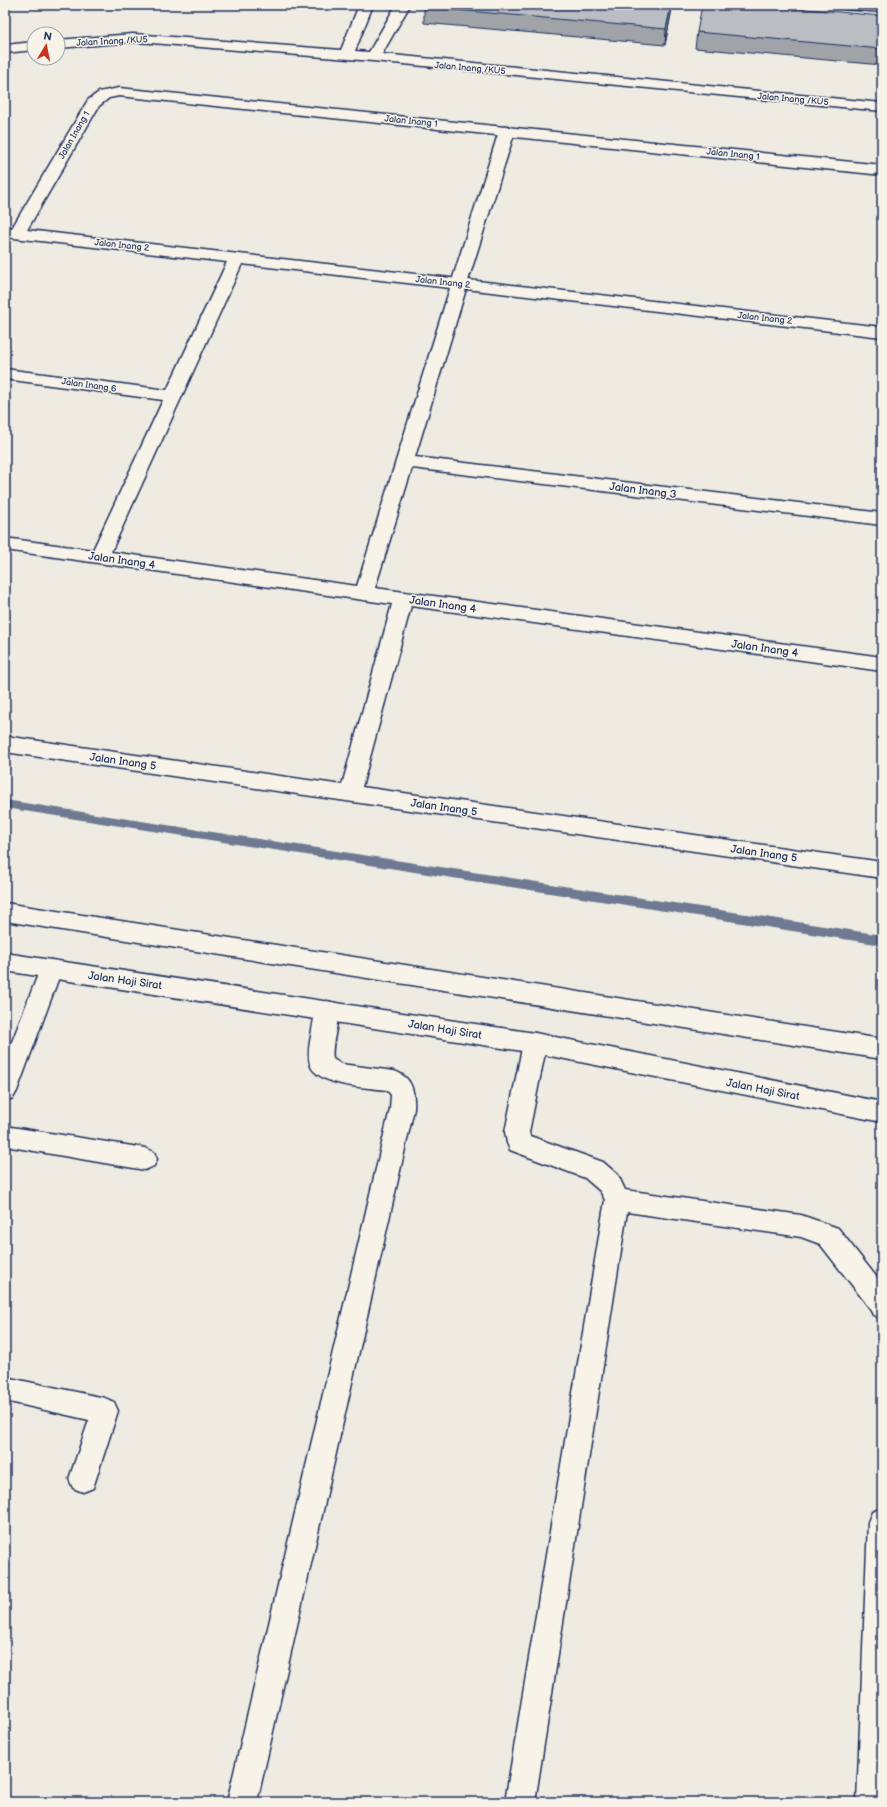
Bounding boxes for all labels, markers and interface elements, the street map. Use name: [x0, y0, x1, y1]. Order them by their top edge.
north arrow: [26, 26, 66, 66]
text: N: [42, 30, 53, 44]
street label: Jalan Inang /KU5: [76, 34, 148, 49]
street label: Jalan Inang /KU5: [434, 60, 506, 77]
street label: Jalan Inang /KU5: [757, 91, 829, 108]
street label: Jalan Inang 1: [56, 109, 93, 161]
street label: Jalan Inang 1: [384, 113, 438, 130]
street label: Jalan Inang 1: [706, 146, 760, 163]
street label: Jalan Inang 2: [94, 237, 151, 254]
street label: Jalan Inang 2: [415, 274, 472, 291]
street label: Jalan Inang 2: [737, 310, 794, 327]
street label: Jalan Inang 6: [61, 376, 118, 395]
street label: Jalan Inang 3: [609, 480, 678, 501]
street label: Jalan Inang 4: [88, 549, 157, 572]
street label: Jalan Inang 4: [409, 593, 478, 616]
street label: Jalan Inang 4: [731, 637, 800, 660]
street label: Jalan Inang 5: [89, 750, 157, 773]
street label: Jalan Inang 5: [410, 796, 478, 819]
street label: Jalan Inang 5: [730, 842, 798, 865]
street label: Jalan Haji Sirat: [87, 969, 163, 992]
street label: Jalan Haji Sirat: [407, 1017, 483, 1042]
street label: Jalan Haji Sirat: [725, 1076, 801, 1103]

